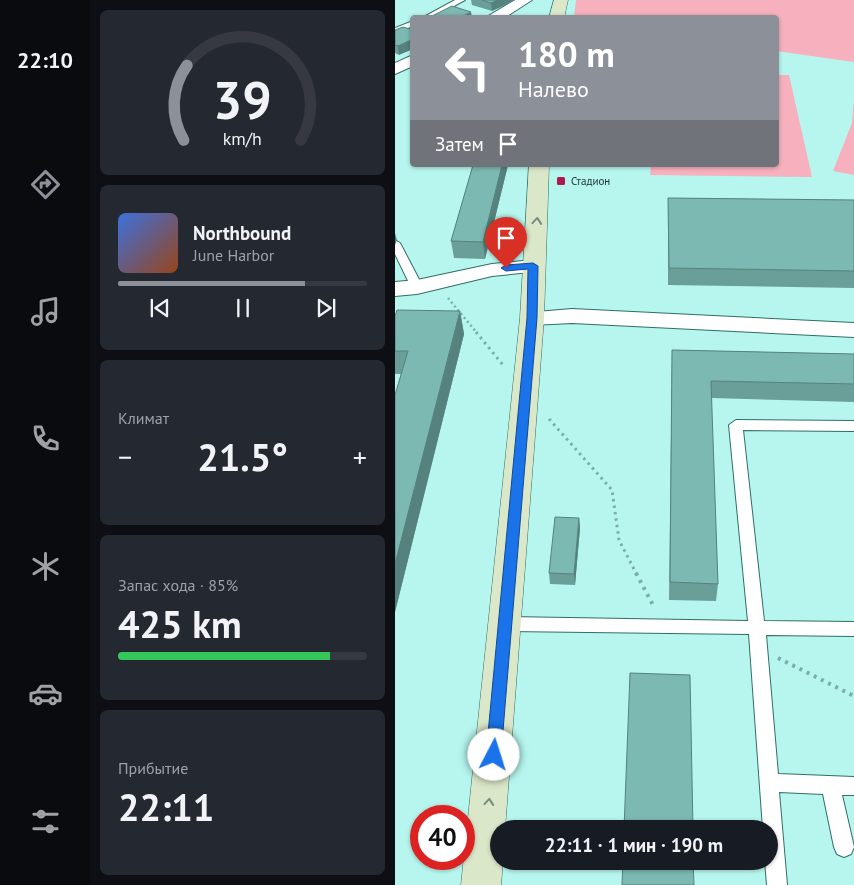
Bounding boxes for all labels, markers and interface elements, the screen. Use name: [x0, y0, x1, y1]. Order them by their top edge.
text: 180 m: [518, 31, 615, 77]
icon: left: [435, 35, 500, 100]
text: 22:10: [17, 46, 73, 74]
text: 39: [213, 66, 272, 133]
text: Налево: [518, 75, 589, 103]
text: km/h: [223, 127, 262, 150]
icon: arrive: [494, 130, 522, 158]
text: Затем: [435, 132, 484, 156]
icon: directions: [28, 167, 63, 202]
place label: Стадион: [571, 174, 610, 188]
marker: Стадион: [555, 175, 567, 187]
pin: [485, 217, 527, 268]
one-way arrow: [531, 217, 542, 225]
text: Northbound: [193, 221, 291, 245]
icon: arrive: [492, 224, 520, 252]
text: June Harbor: [193, 245, 274, 265]
icon: music: [28, 294, 63, 329]
icon: previous: [146, 294, 174, 322]
icon: pause: [229, 294, 257, 322]
icon: next: [312, 294, 340, 322]
text: Климат: [118, 408, 169, 428]
icon: phone: [28, 421, 63, 456]
text: 21.5°: [197, 432, 288, 481]
text: −: [118, 438, 132, 475]
text: +: [353, 438, 367, 475]
icon: climate: [28, 549, 63, 584]
text: Запас хода · 85%: [118, 575, 238, 595]
text: 425 km: [118, 599, 242, 648]
icon: car: [28, 676, 63, 711]
position arrow: [467, 728, 519, 780]
text: Прибытие: [118, 758, 188, 778]
text: 22:11: [118, 782, 214, 831]
one-way arrow: [483, 797, 494, 805]
icon: filters: [28, 804, 63, 839]
speed limit sign: 40: [410, 805, 475, 870]
text: 22:11 · 1 мин · 190 m: [545, 833, 723, 857]

